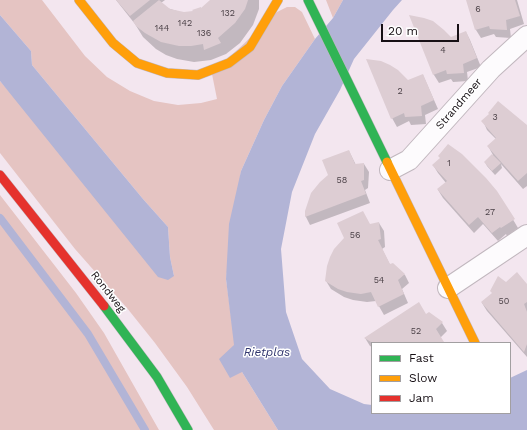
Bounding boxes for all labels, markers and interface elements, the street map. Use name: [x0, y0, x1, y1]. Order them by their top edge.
house number: 6: [475, 4, 481, 14]
house number: 132: [221, 8, 235, 18]
scale bar: [383, 16, 461, 42]
house number: 142: [178, 18, 192, 28]
house number: 144: [155, 23, 169, 33]
text: 20 m: [388, 24, 418, 38]
house number: 136: [197, 28, 211, 38]
house number: 4: [440, 45, 446, 55]
street label: Strandmeer: [433, 76, 485, 132]
house number: 2: [397, 86, 403, 96]
house number: 3: [492, 112, 498, 122]
house number: 1: [447, 158, 451, 168]
house number: 58: [337, 175, 347, 185]
house number: 27: [485, 207, 495, 217]
house number: 56: [350, 230, 360, 240]
street label: Rondweg: [88, 269, 128, 315]
house number: 54: [374, 275, 384, 285]
house number: 50: [499, 296, 509, 306]
house number: 52: [411, 326, 421, 336]
legend: [371, 342, 511, 414]
water label: Rietplas: [244, 345, 290, 359]
text: Fast: [409, 351, 434, 365]
text: Slow: [409, 371, 437, 385]
text: Jam: [409, 391, 434, 405]

